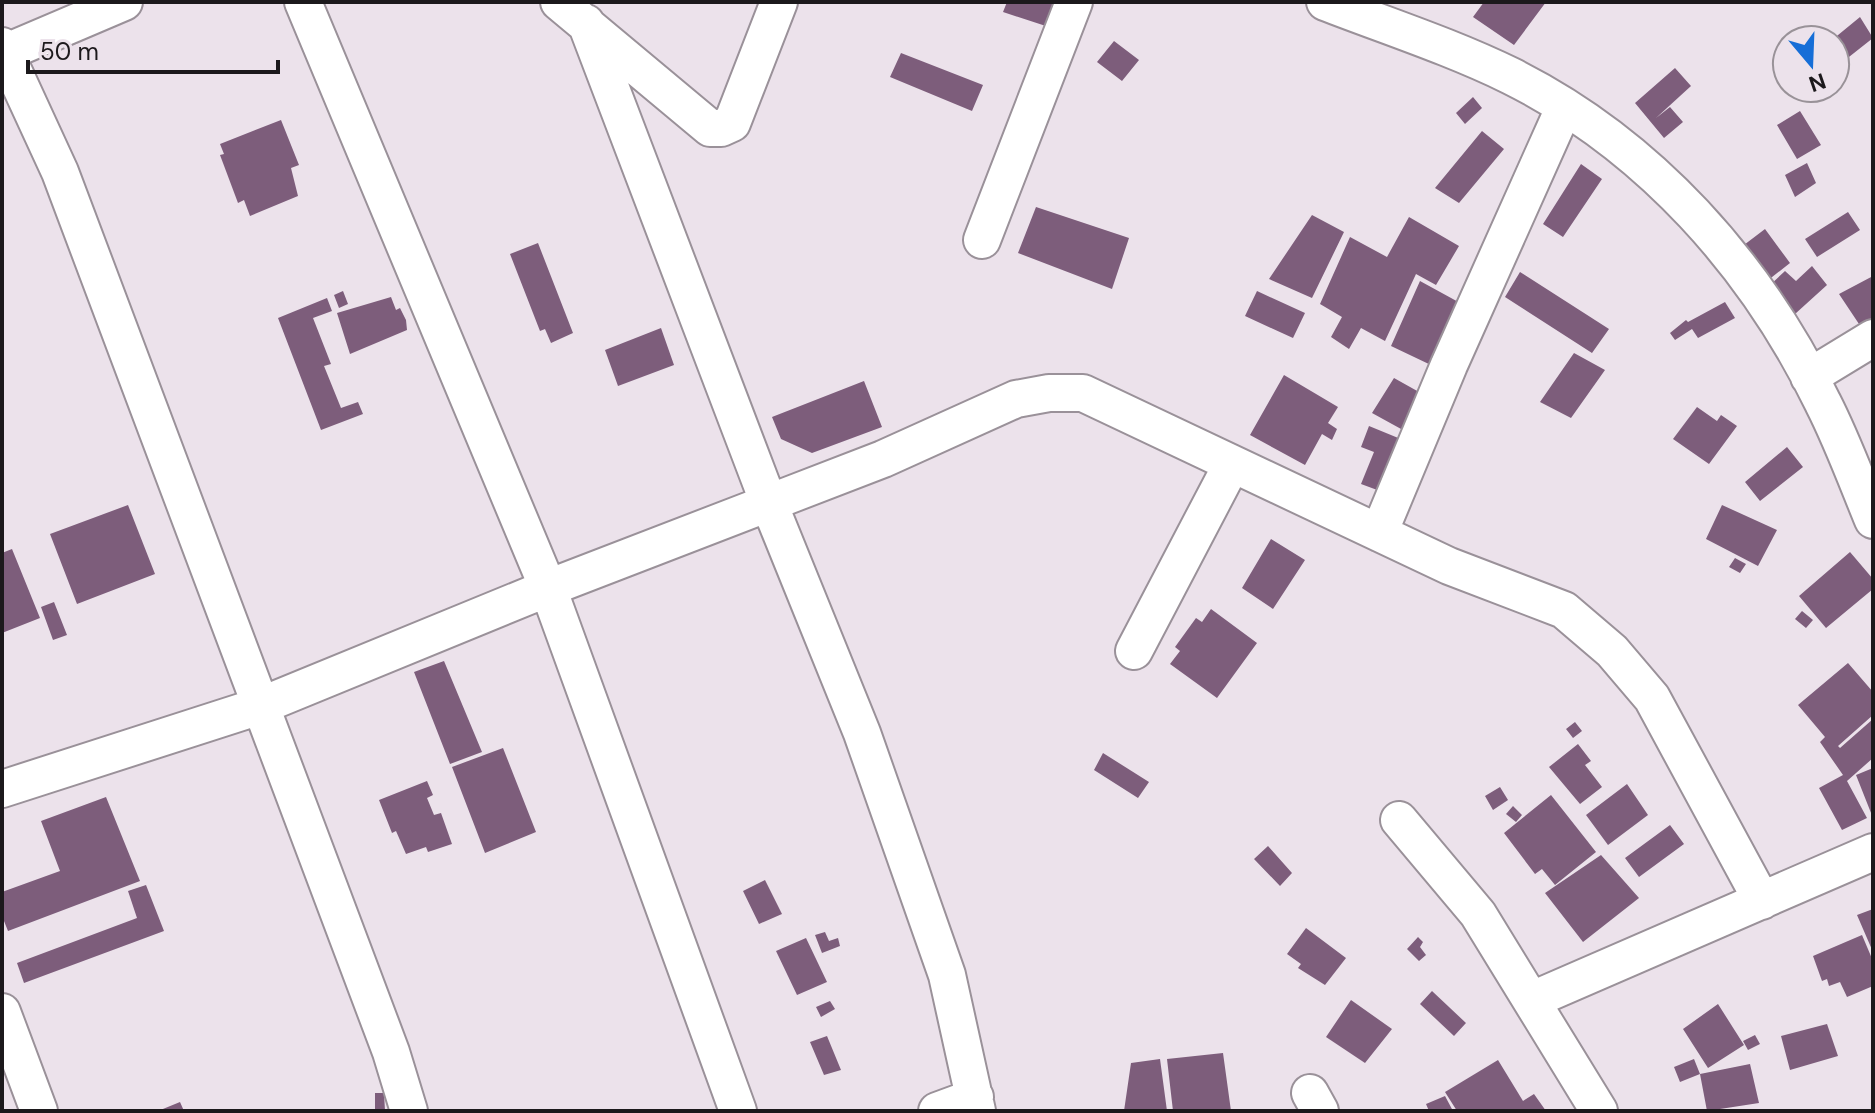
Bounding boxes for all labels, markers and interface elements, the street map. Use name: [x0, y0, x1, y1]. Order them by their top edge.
scale bar: [28, 24, 278, 74]
north arrow: [1771, 24, 1851, 104]
text: 50 m: [40, 36, 99, 67]
text: N: [1805, 66, 1830, 99]

